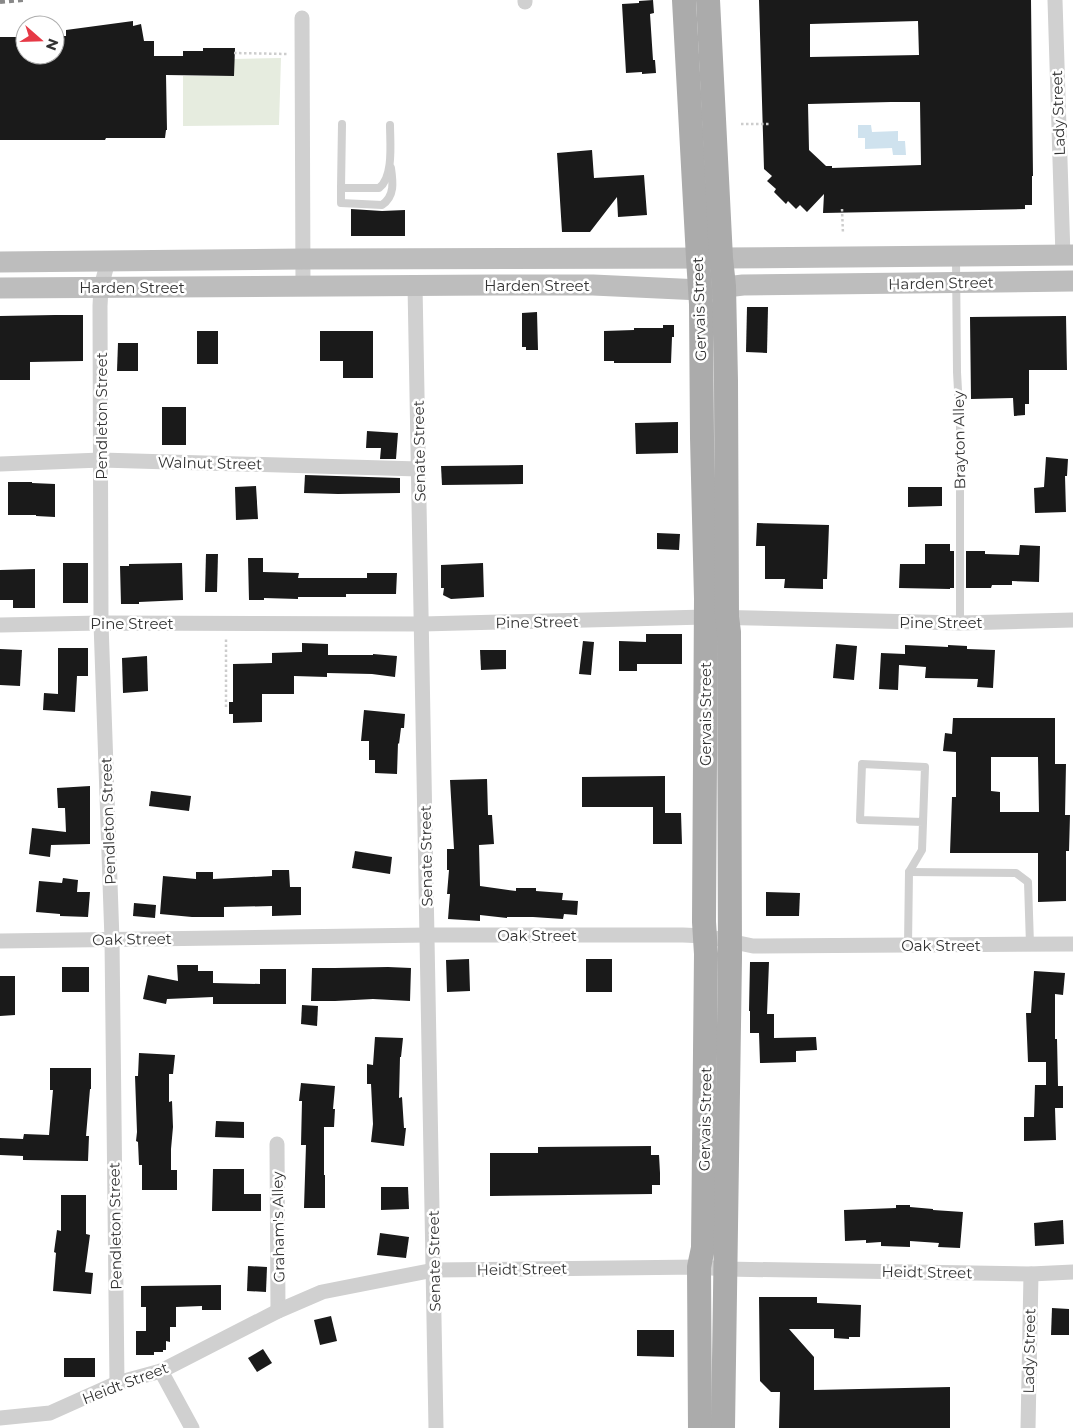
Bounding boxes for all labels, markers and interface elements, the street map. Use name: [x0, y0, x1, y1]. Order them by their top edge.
north arrow: [15, 15, 65, 65]
text: N: [42, 36, 63, 53]
street label: Lady Street: [1047, 70, 1069, 156]
street label: Gervais Street: [688, 257, 710, 361]
street label: Harden Street: [888, 273, 994, 293]
street label: Harden Street: [484, 276, 590, 295]
street label: Harden Street: [79, 278, 185, 297]
street label: Pendleton Street: [92, 352, 111, 480]
street label: Brayton Alley: [949, 390, 969, 490]
street label: Senate Street: [409, 400, 429, 502]
street label: Walnut Street: [158, 453, 262, 473]
street label: Pine Street: [495, 612, 579, 632]
street label: Pine Street: [899, 613, 983, 632]
street label: Pine Street: [90, 614, 174, 633]
street label: Gervais Street: [696, 662, 715, 766]
street label: Pendleton Street: [96, 757, 120, 885]
street label: Senate Street: [416, 805, 436, 907]
street label: Oak Street: [497, 926, 577, 945]
street label: Oak Street: [92, 929, 172, 949]
street label: Oak Street: [901, 936, 981, 955]
street label: Gervais Street: [695, 1067, 715, 1171]
street label: Pendleton Street: [104, 1162, 126, 1290]
street label: Graham's Alley: [268, 1171, 288, 1283]
street label: Senate Street: [424, 1210, 444, 1312]
street label: Heidt Street: [476, 1259, 568, 1279]
street label: Heidt Street: [881, 1262, 973, 1282]
street label: Lady Street: [1019, 1308, 1039, 1394]
street label: Heidt Street: [79, 1358, 171, 1408]

